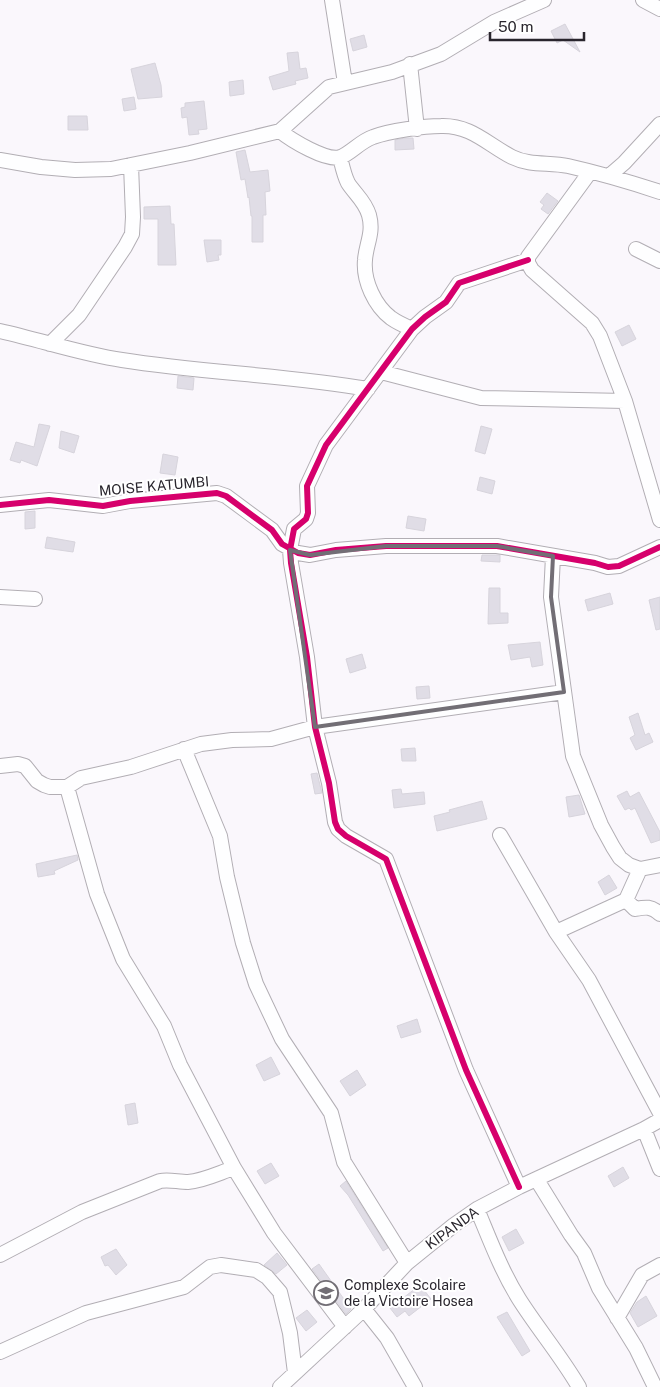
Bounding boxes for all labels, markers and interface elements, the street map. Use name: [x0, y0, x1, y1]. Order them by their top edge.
scale bar: [490, 10, 584, 42]
text: 50 m: [498, 18, 533, 35]
street label: MOISE KATUMBI: [98, 473, 210, 499]
street label: KIPANDA: [422, 1203, 482, 1253]
place label: Complexe Scolaire de la Victoire Hosea: [344, 1277, 473, 1309]
school or university icon: Complexe Scolaire de la Victoire Hosea: [313, 1280, 339, 1306]

